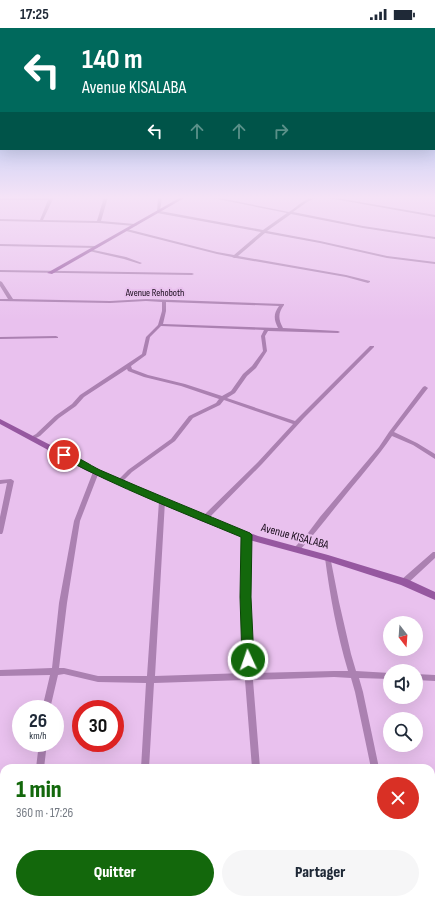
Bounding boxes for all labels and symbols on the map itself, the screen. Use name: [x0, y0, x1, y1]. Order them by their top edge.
street label: Avenue Rehoboth: [125, 287, 184, 299]
pin: [47, 438, 81, 472]
street label: Avenue KISALABA: [258, 520, 331, 553]
north arrow: [383, 616, 423, 656]
position arrow: [227, 639, 269, 681]
speed limit sign: 30: [72, 700, 124, 752]

